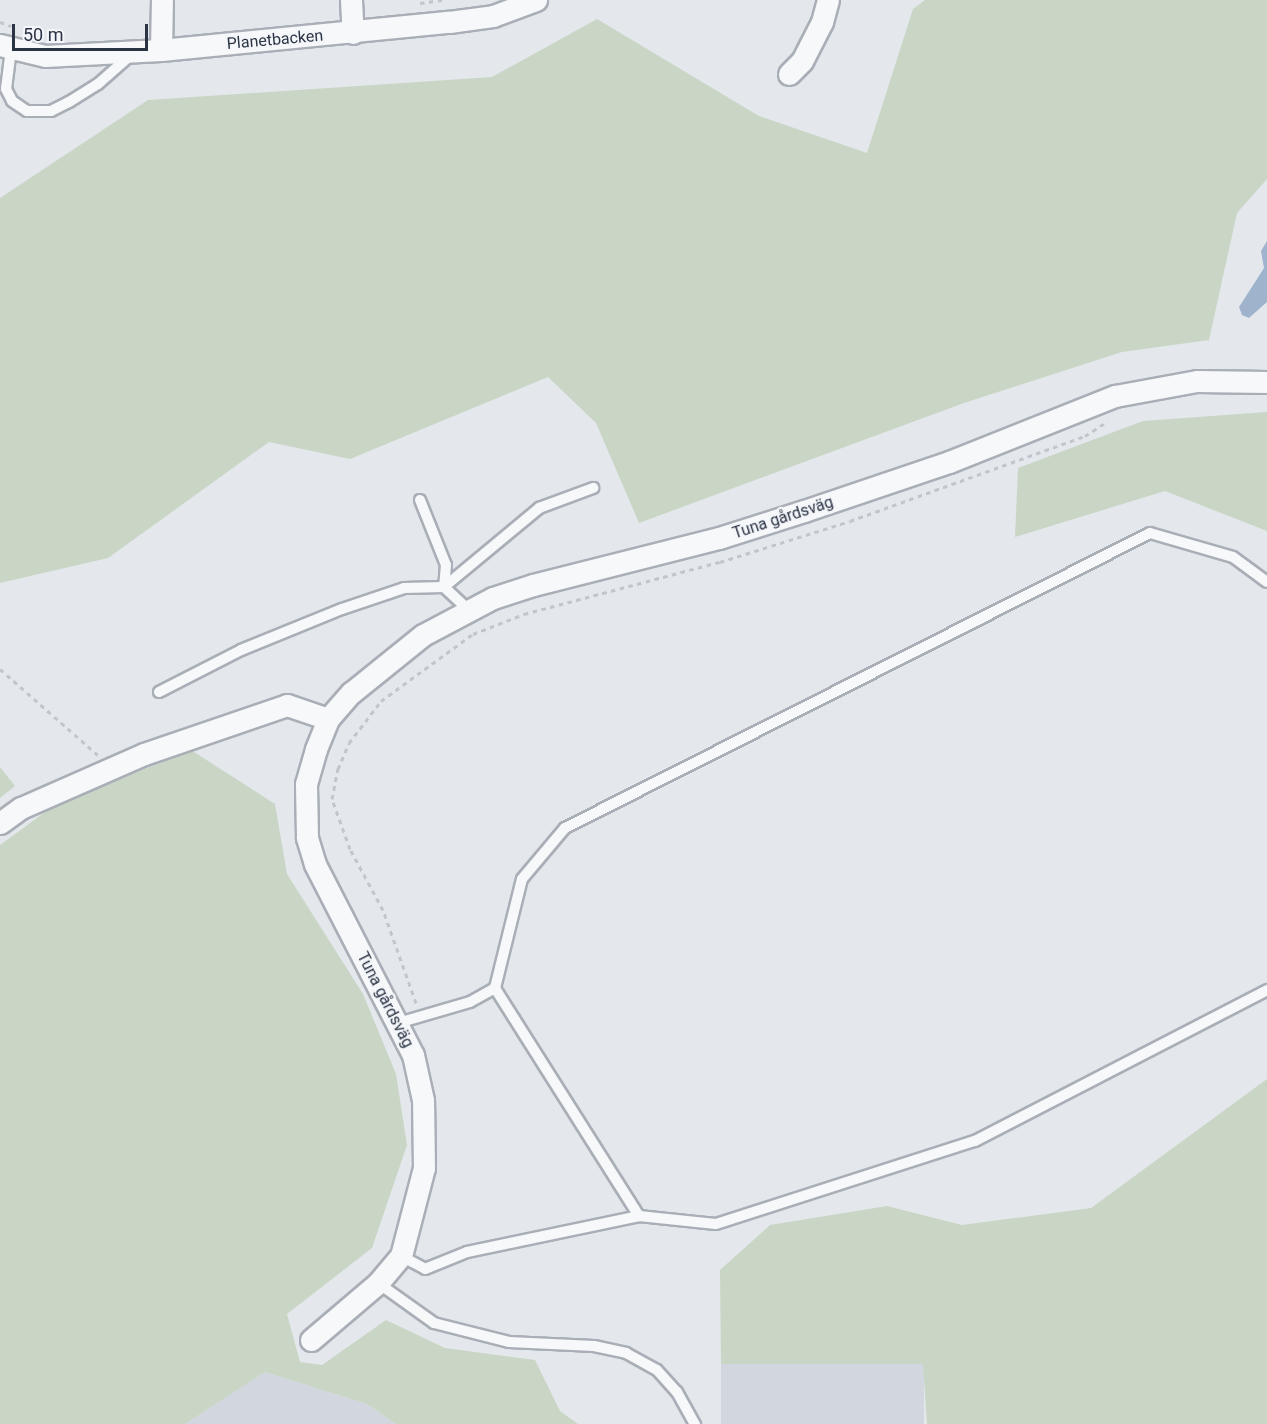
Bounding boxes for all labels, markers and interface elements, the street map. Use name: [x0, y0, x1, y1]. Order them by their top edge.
scale bar: [15, 12, 152, 50]
text: 50 m: [23, 24, 63, 45]
street label: Planetbacken: [226, 26, 324, 54]
street label: Tuna gårdsväg: [730, 493, 836, 543]
street label: Tuna gårdsväg: [353, 949, 417, 1051]

